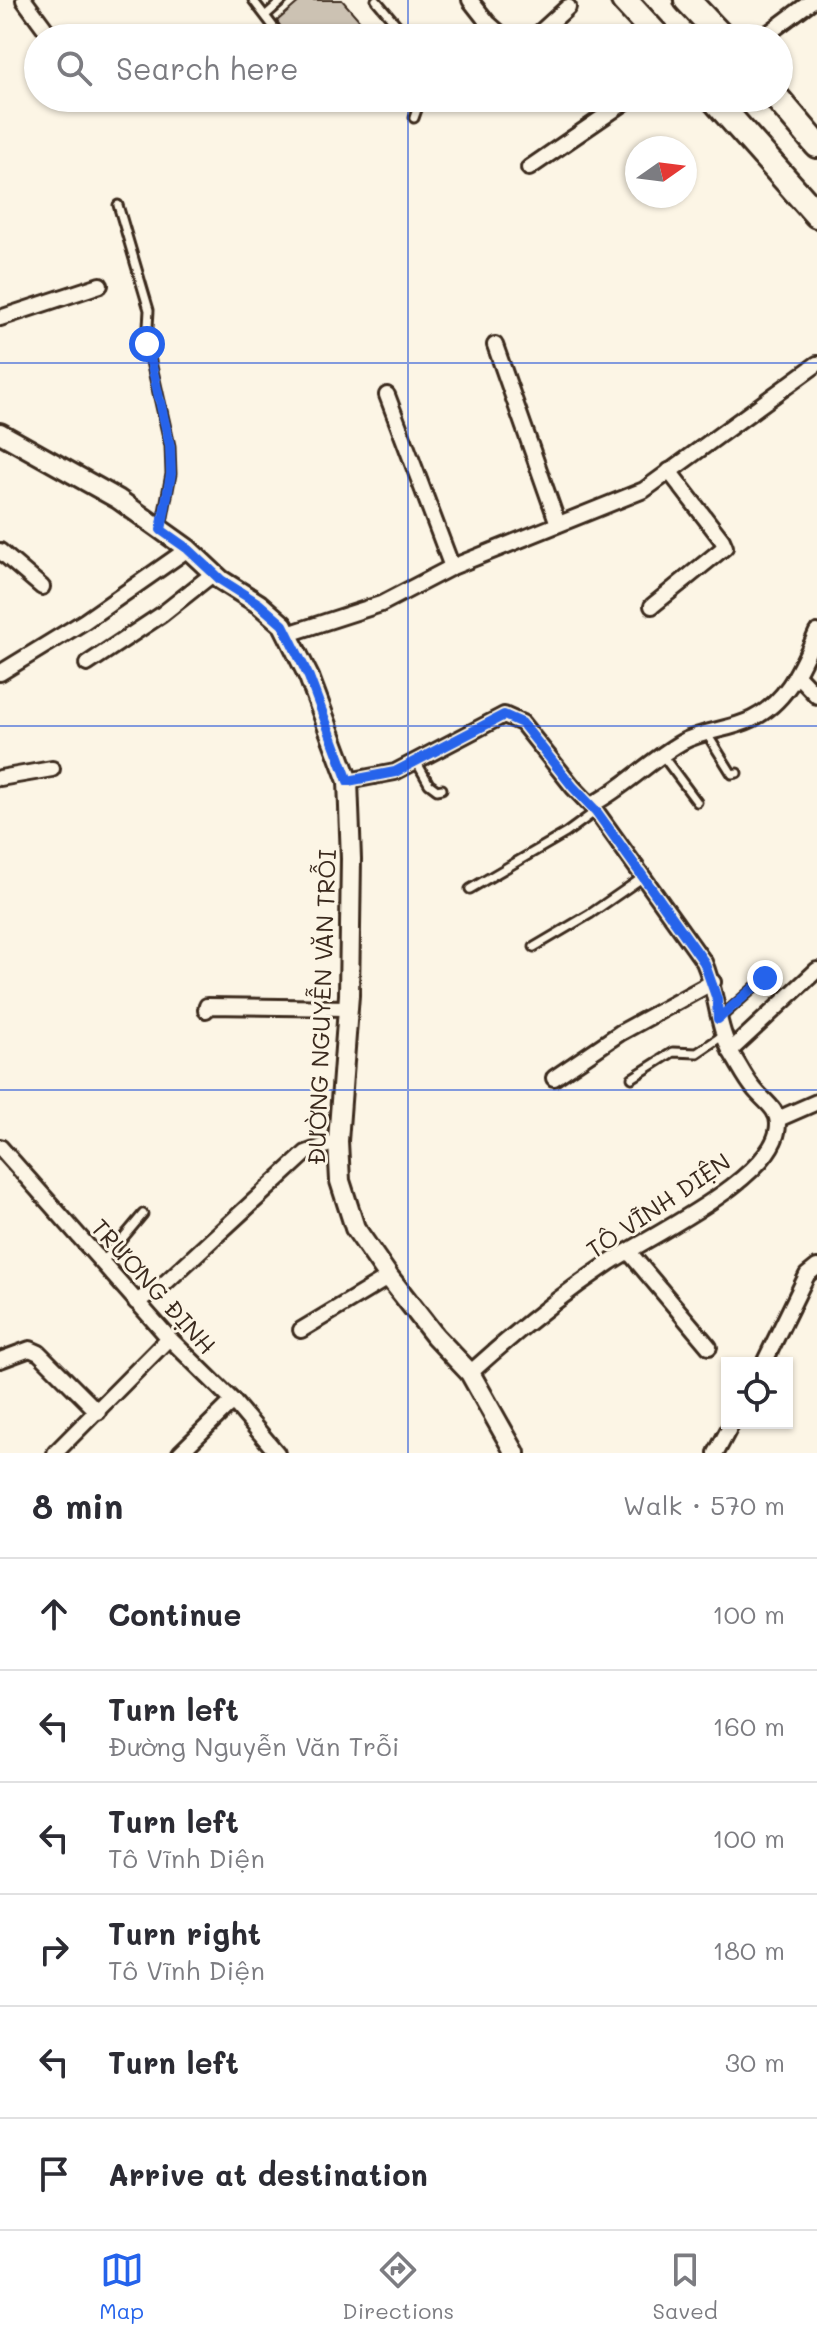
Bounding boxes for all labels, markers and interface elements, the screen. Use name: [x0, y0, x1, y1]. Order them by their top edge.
search box: [24, 24, 793, 112]
icon: search: [52, 46, 96, 90]
text: Search here: [116, 48, 299, 88]
north arrow: [625, 136, 697, 208]
route start: [129, 326, 165, 362]
street label: ĐƯỜNG NGUYỄN VĂN TRỖI: [300, 849, 342, 1165]
route end: [747, 960, 783, 996]
street label: TÔ VĨNH DIỆN: [580, 1145, 736, 1265]
street label: TRƯƠNG ĐỊNH: [85, 1212, 223, 1360]
map controls: [721, 1357, 793, 1429]
button: locate: [721, 1357, 793, 1429]
text: 8 min: [32, 1483, 123, 1528]
text: Walk · 570 m: [623, 1488, 785, 1522]
icon: ahead: [32, 1592, 76, 1636]
text: Continue: [108, 1594, 241, 1634]
text: 100 m: [712, 1597, 785, 1631]
text: Turn left: [108, 1689, 239, 1729]
icon: left: [32, 1704, 76, 1748]
text: 160 m: [713, 1709, 785, 1743]
text: Đường Nguyễn Văn Trỗi: [108, 1729, 400, 1763]
text: Turn left: [108, 1801, 239, 1841]
icon: left: [32, 1816, 76, 1860]
text: 100 m: [712, 1821, 785, 1855]
text: Tô Vĩnh Diện: [108, 1841, 265, 1875]
text: Turn right: [108, 1913, 261, 1953]
icon: right: [32, 1928, 76, 1972]
text: 180 m: [713, 1933, 785, 1967]
text: Tô Vĩnh Diện: [108, 1953, 265, 1987]
icon: left: [32, 2040, 76, 2084]
text: Turn left: [108, 2042, 239, 2082]
text: 30 m: [725, 2045, 785, 2079]
icon: arrive: [32, 2152, 76, 2196]
text: Arrive at destination: [108, 2154, 428, 2194]
tab: Map: [99, 2248, 144, 2325]
tab: Directions: [342, 2248, 454, 2325]
tab: Saved: [653, 2248, 718, 2325]

